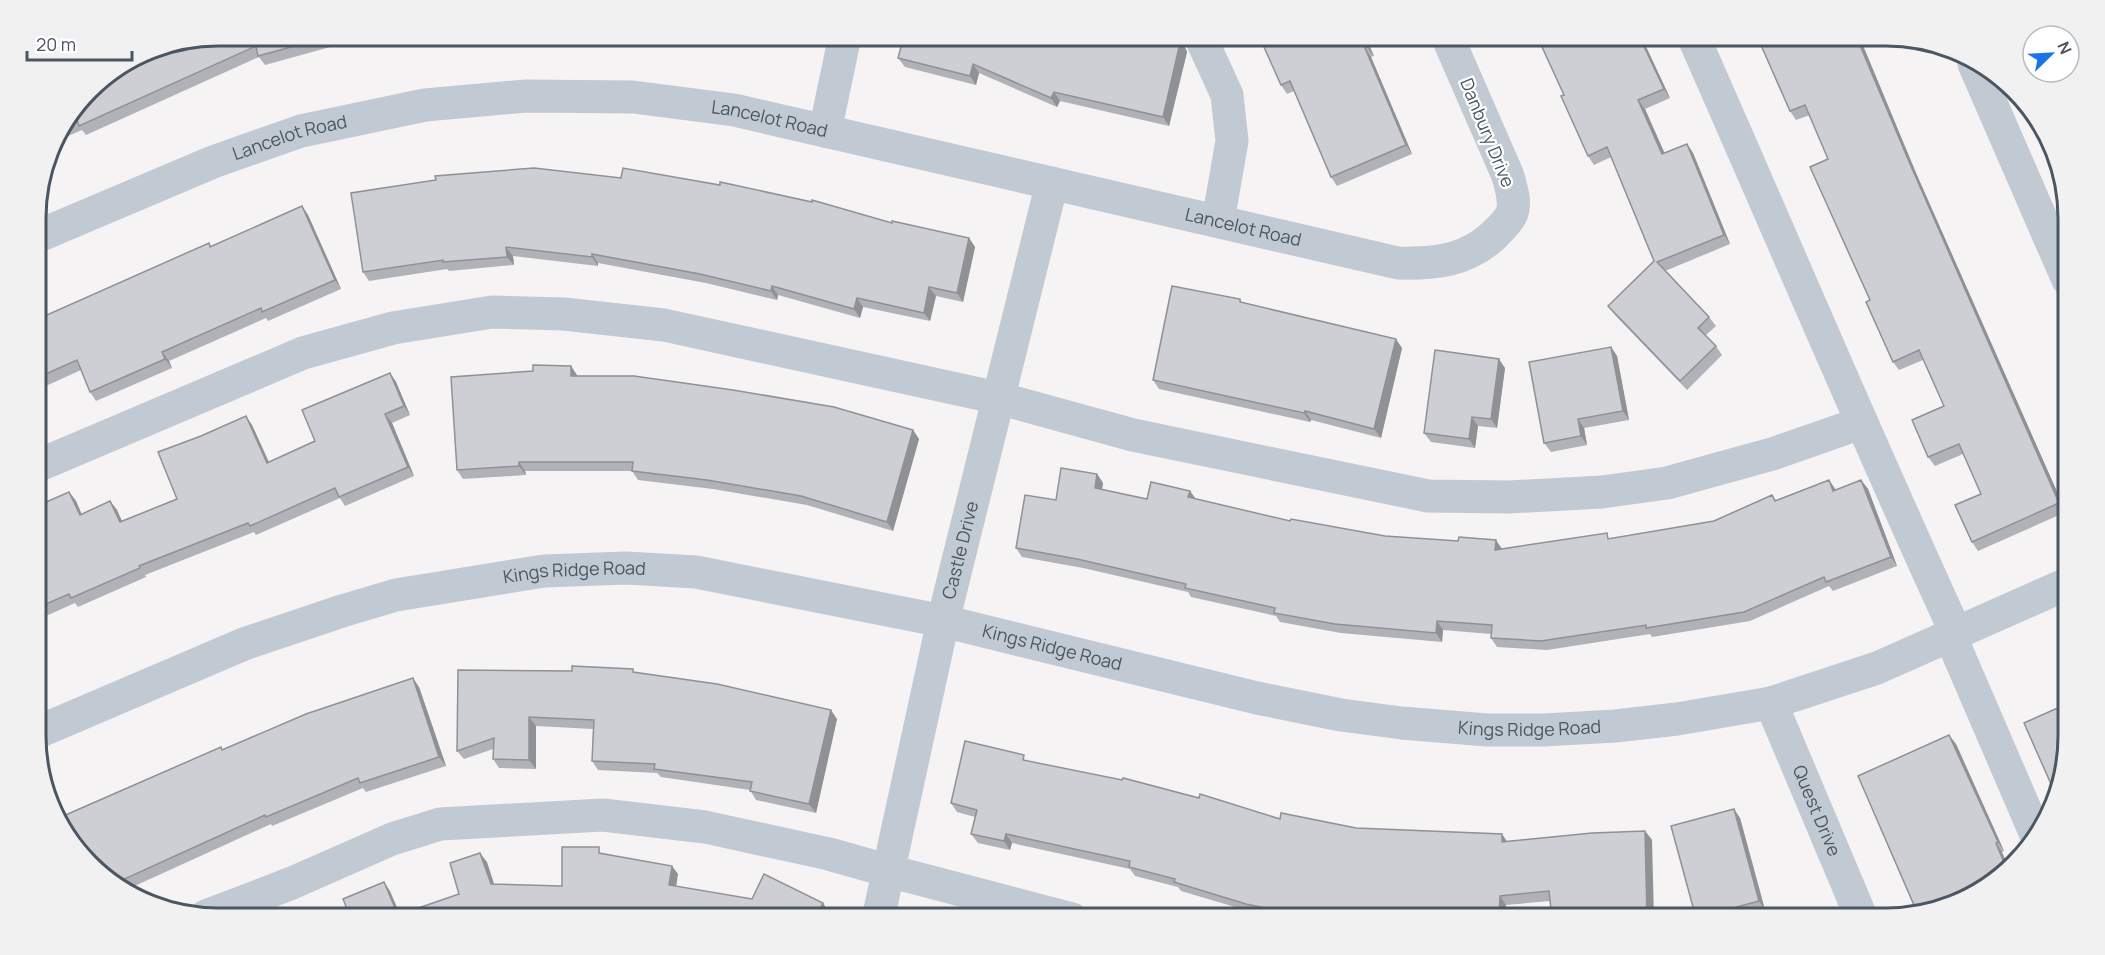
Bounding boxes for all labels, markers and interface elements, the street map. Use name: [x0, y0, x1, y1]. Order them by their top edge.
scale bar: [27, 24, 132, 62]
north arrow: [2021, 24, 2081, 84]
text: 20 m: [36, 32, 76, 56]
text: N: [2052, 38, 2077, 58]
street label: Danbury Drive: [1455, 74, 1521, 191]
street label: Lancelot Road: [710, 94, 830, 142]
street label: Lancelot Road: [229, 109, 349, 165]
street label: Lancelot Road: [1183, 201, 1304, 251]
street label: Castle Drive: [936, 498, 983, 601]
street label: Kings Ridge Road: [501, 555, 647, 588]
street label: Kings Ridge Road: [980, 618, 1125, 675]
street label: Kings Ridge Road: [1457, 714, 1602, 741]
street label: Quest Drive: [1788, 761, 1847, 860]

